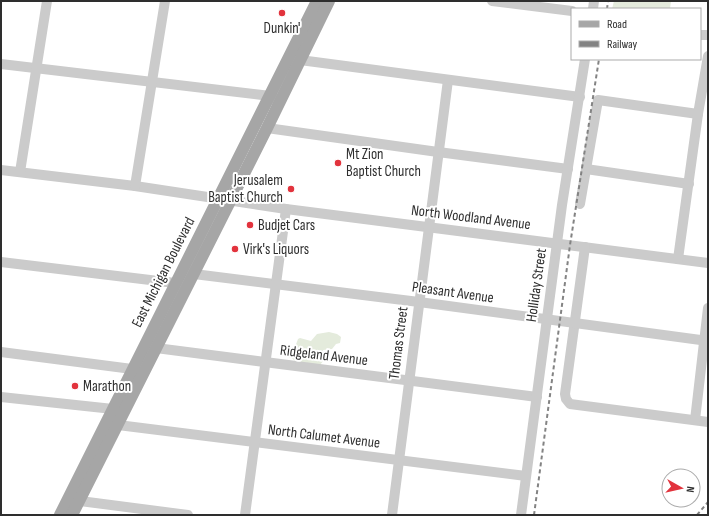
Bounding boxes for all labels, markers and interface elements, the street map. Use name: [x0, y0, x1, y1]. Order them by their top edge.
marker: Dunkin': [277, 8, 287, 18]
legend: [571, 8, 701, 60]
text: Road: [607, 17, 627, 32]
place label: Dunkin': [264, 19, 300, 38]
text: Railway: [607, 37, 638, 52]
place label: Mt Zion Baptist Church: [346, 145, 421, 181]
marker: Mt Zion Baptist Church: [333, 158, 343, 168]
place label: Jerusalem Baptist Church: [208, 171, 283, 207]
marker: Jerusalem Baptist Church: [286, 184, 296, 194]
street label: North Woodland Avenue: [410, 201, 532, 234]
street label: East Michigan Boulevard: [128, 214, 199, 330]
place label: Budjet Cars: [258, 216, 315, 235]
marker: Budjet Cars: [245, 220, 255, 230]
place label: Virk's Liquors: [243, 240, 309, 259]
marker: Virk's Liquors: [230, 244, 240, 254]
street label: Holliday Street: [522, 247, 551, 323]
street label: Pleasant Avenue: [411, 277, 495, 308]
street label: Thomas Street: [385, 305, 412, 381]
street label: Ridgeland Avenue: [279, 341, 369, 370]
place label: Marathon: [83, 377, 131, 396]
marker: Marathon: [70, 381, 80, 391]
street label: North Calumet Avenue: [267, 420, 381, 453]
north arrow: [661, 468, 701, 508]
text: N: [684, 486, 697, 493]

